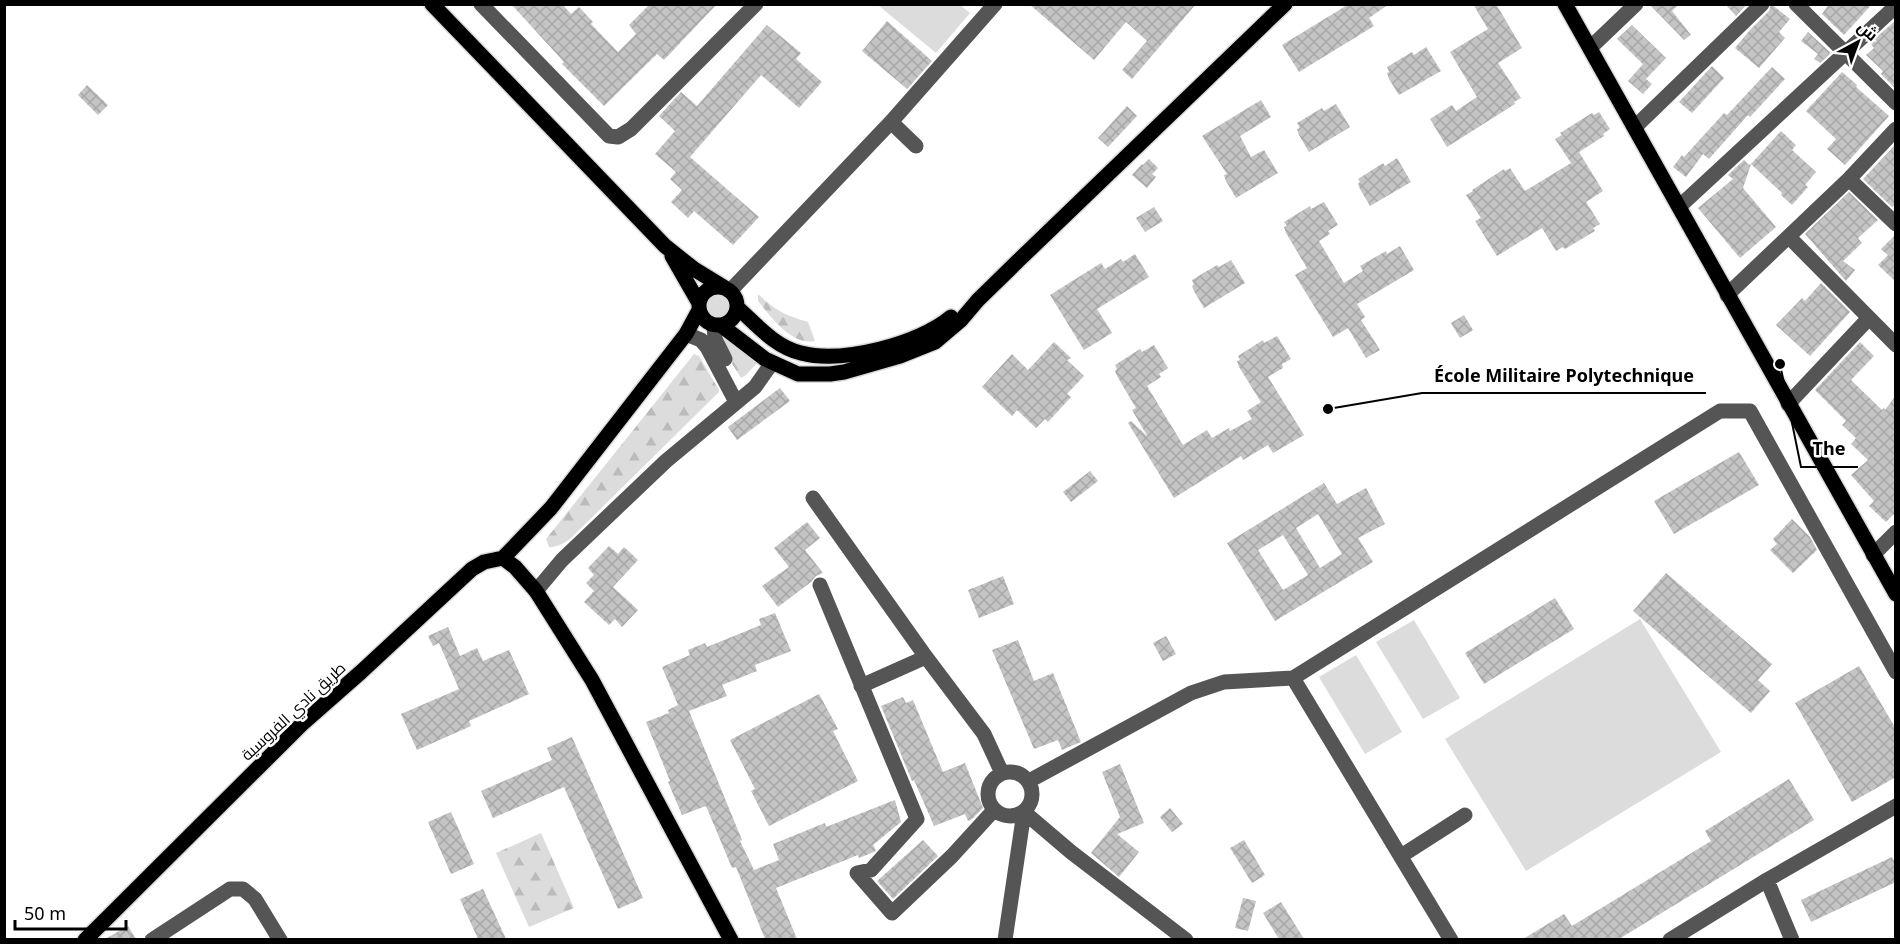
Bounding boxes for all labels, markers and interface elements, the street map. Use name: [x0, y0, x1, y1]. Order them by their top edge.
north arrow: [1828, 12, 1888, 72]
text: ش: [1853, 16, 1883, 46]
callout: École Militaire Polytechnique: [1422, 357, 1706, 393]
text: École Militaire Polytechnique: [1434, 363, 1694, 387]
callout: The: [1801, 431, 1858, 467]
text: The: [1813, 436, 1845, 460]
street label: طريق نادي الفروسية: [236, 657, 352, 767]
scale bar: [15, 893, 126, 931]
text: 50 m: [24, 901, 66, 925]

